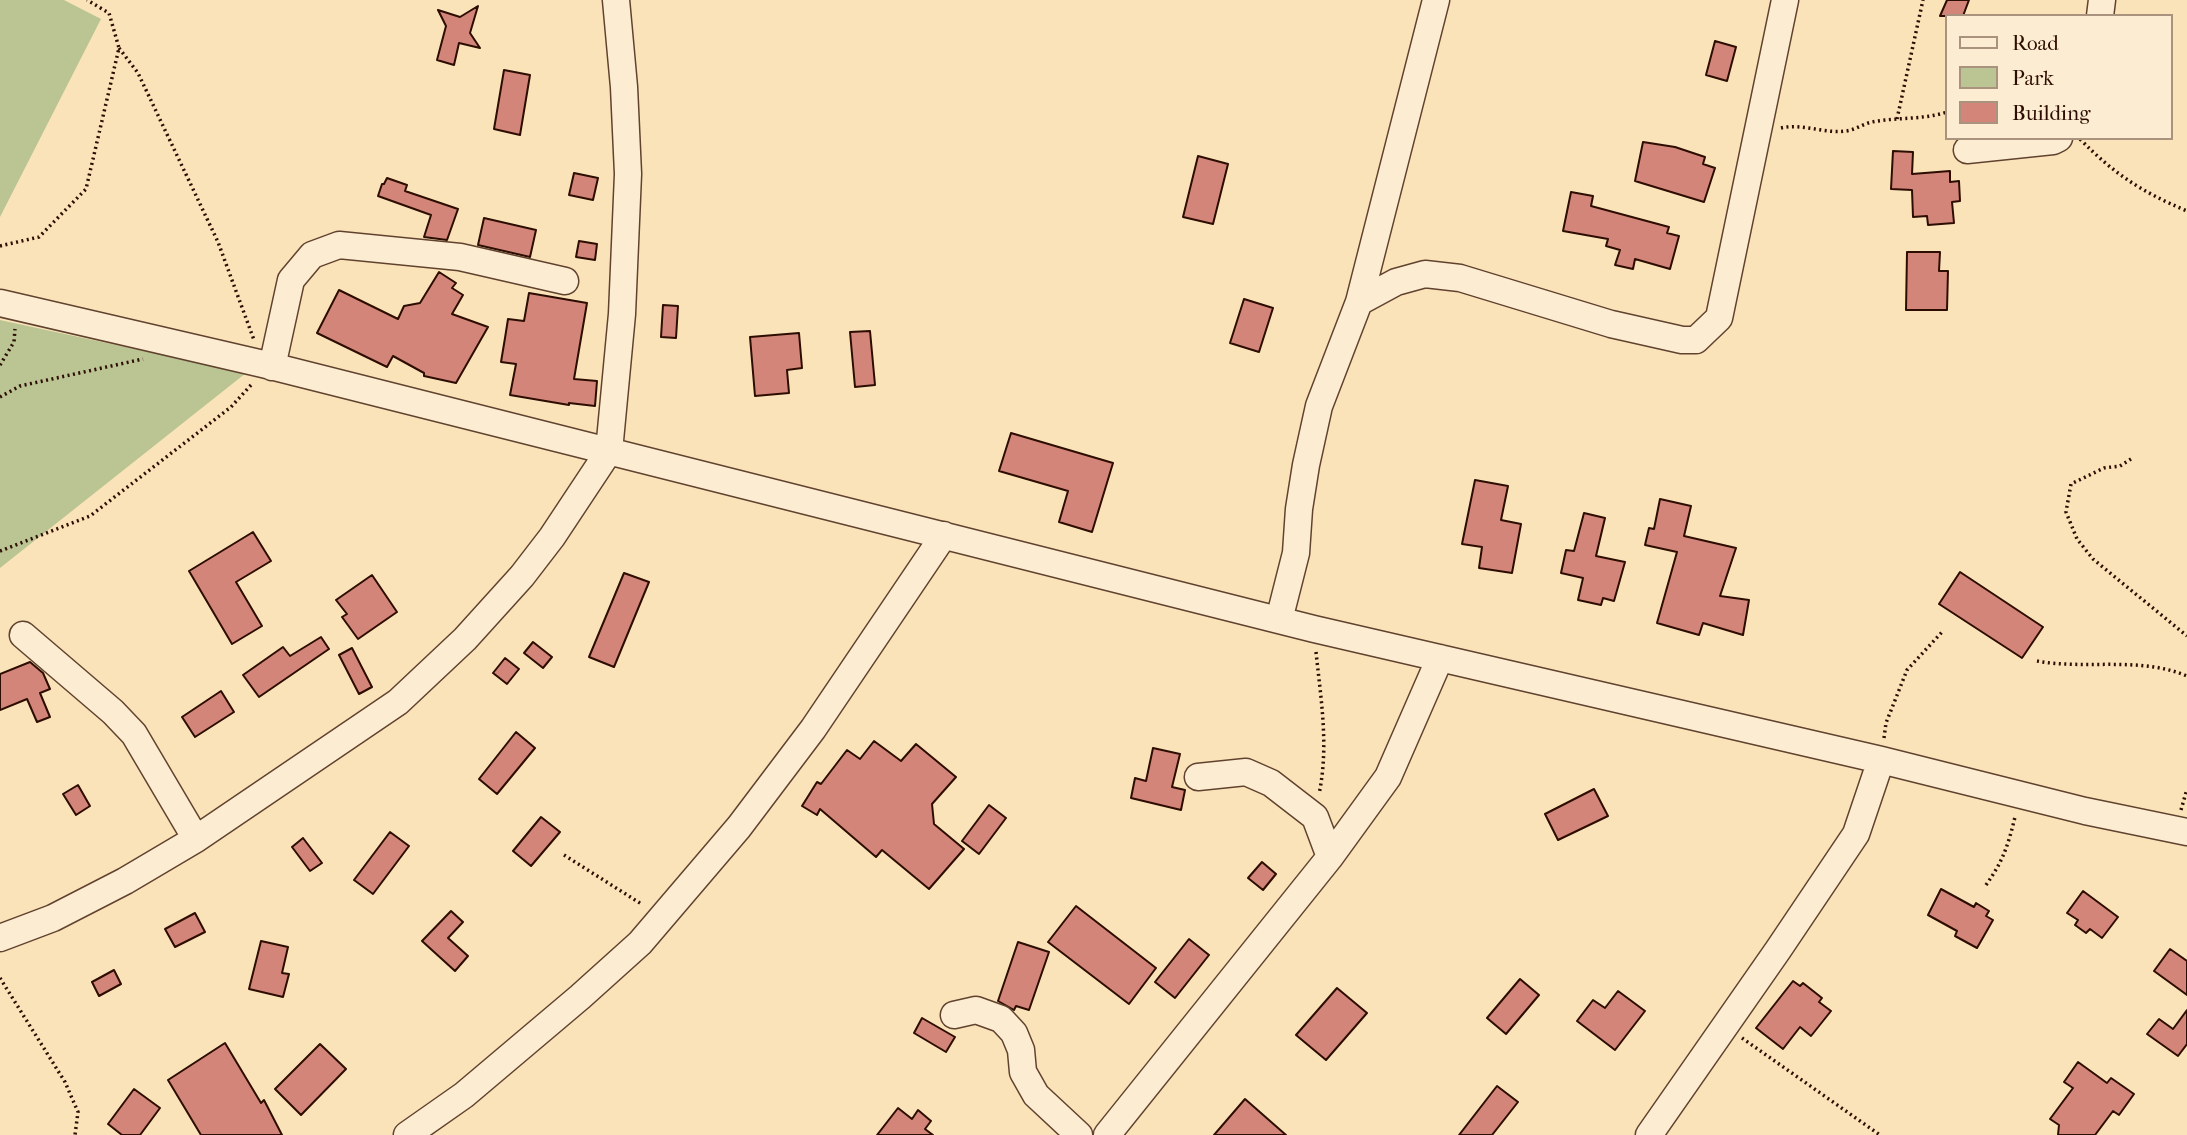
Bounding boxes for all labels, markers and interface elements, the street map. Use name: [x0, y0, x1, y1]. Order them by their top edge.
legend: [1946, 14, 2173, 140]
text: Road: [2012, 31, 2059, 55]
text: Park: [2012, 66, 2054, 90]
text: Building: [2012, 101, 2090, 125]

